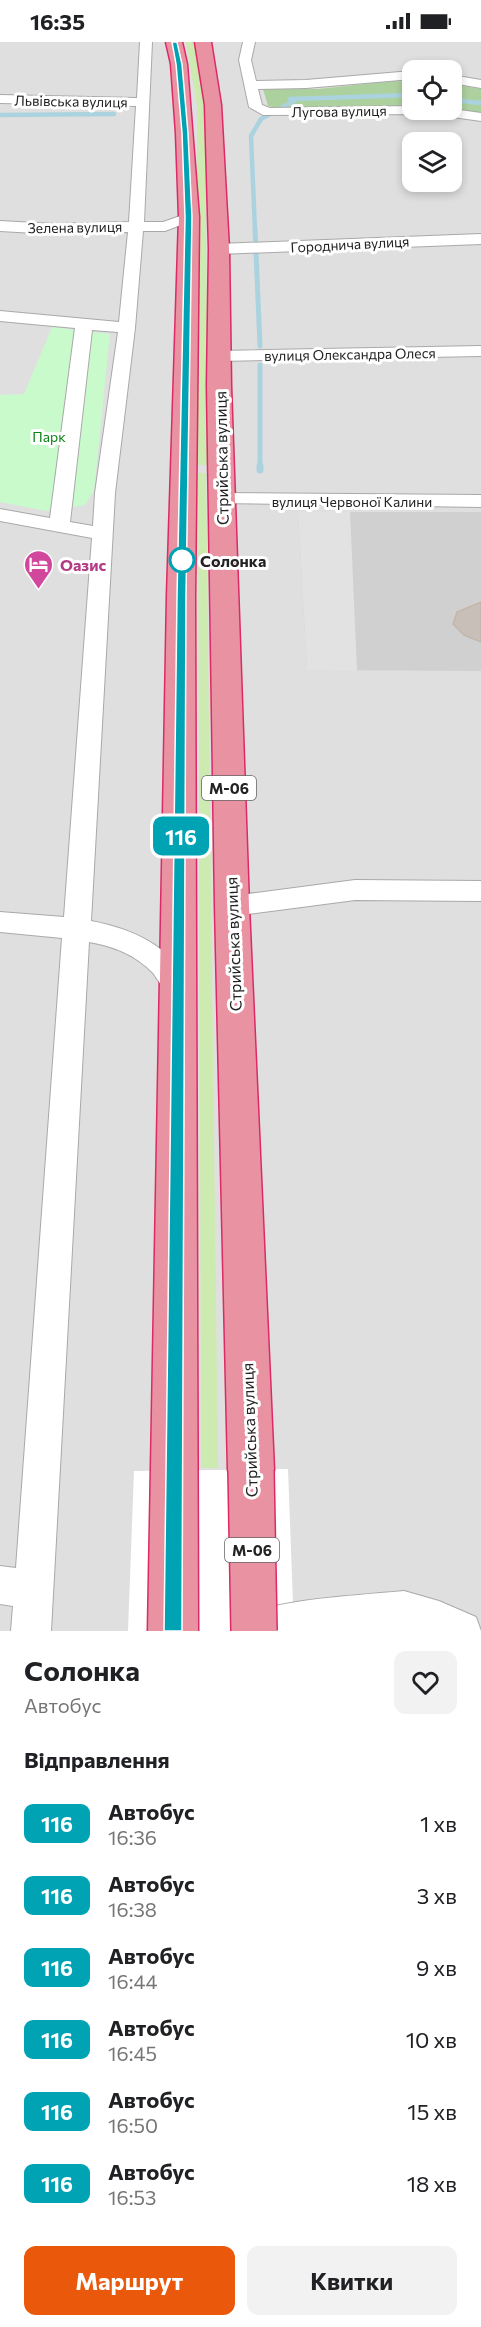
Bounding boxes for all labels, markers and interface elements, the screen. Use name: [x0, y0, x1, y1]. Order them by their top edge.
text: 16:35: [30, 8, 85, 35]
map controls: [402, 60, 462, 192]
button: locate: [402, 60, 462, 120]
street label: Львівська вулиця: [14, 92, 128, 110]
street label: Лугова вулиця: [291, 102, 387, 120]
button: layers: [402, 132, 462, 192]
street label: Зелена вулиця: [28, 218, 122, 236]
street label: Городнича вулиця: [290, 232, 410, 256]
street label: вулиця Олександра Олеся: [264, 344, 436, 364]
street label: Стрийська вулиця: [210, 391, 232, 525]
park label: Парк: [32, 428, 66, 445]
street label: вулиця Червоної Калини: [272, 493, 432, 510]
marker: Солонка: [169, 547, 195, 573]
hotel icon: Оазис: [23, 548, 55, 590]
place label: Солонка: [200, 551, 266, 570]
place label: Оазис: [60, 555, 107, 574]
road number: М-06: [202, 776, 256, 800]
line badge: 116: [146, 816, 216, 856]
text: 116: [165, 824, 197, 849]
street label: Стрийська вулиця: [221, 877, 245, 1011]
street label: Стрийська вулиця: [237, 1363, 261, 1497]
road number: М-06: [225, 1538, 279, 1562]
button: heart: [394, 1651, 457, 1714]
text: Солонка: [24, 1653, 140, 1687]
text: Автобус: [24, 1693, 101, 1717]
text: Відправлення: [24, 1746, 170, 1773]
text: Автобус: [108, 1798, 195, 1825]
text: 1 хв: [420, 1810, 457, 1837]
text: 116: [41, 1811, 73, 1836]
text: 16:36: [108, 1825, 157, 1849]
text: Автобус: [108, 1870, 195, 1897]
text: 3 хв: [417, 1882, 457, 1909]
text: 116: [41, 1883, 73, 1908]
text: 16:38: [108, 1897, 157, 1921]
text: Автобус: [108, 1942, 195, 1969]
text: 9 хв: [416, 1954, 457, 1981]
text: 116: [41, 1955, 73, 1980]
text: 16:44: [108, 1969, 157, 1993]
text: Автобус: [108, 2014, 195, 2041]
text: 10 хв: [406, 2026, 457, 2053]
text: 116: [41, 2027, 73, 2052]
text: 16:45: [108, 2041, 157, 2065]
text: Автобус: [108, 2086, 195, 2113]
text: 15 хв: [407, 2098, 457, 2125]
text: 116: [41, 2099, 73, 2124]
text: 16:50: [108, 2113, 158, 2137]
text: Автобус: [108, 2158, 195, 2185]
text: 18 хв: [407, 2170, 457, 2197]
text: 116: [41, 2171, 73, 2196]
text: 16:53: [108, 2185, 156, 2209]
button: Маршрут: [24, 2246, 235, 2315]
button: Квитки: [247, 2246, 457, 2315]

